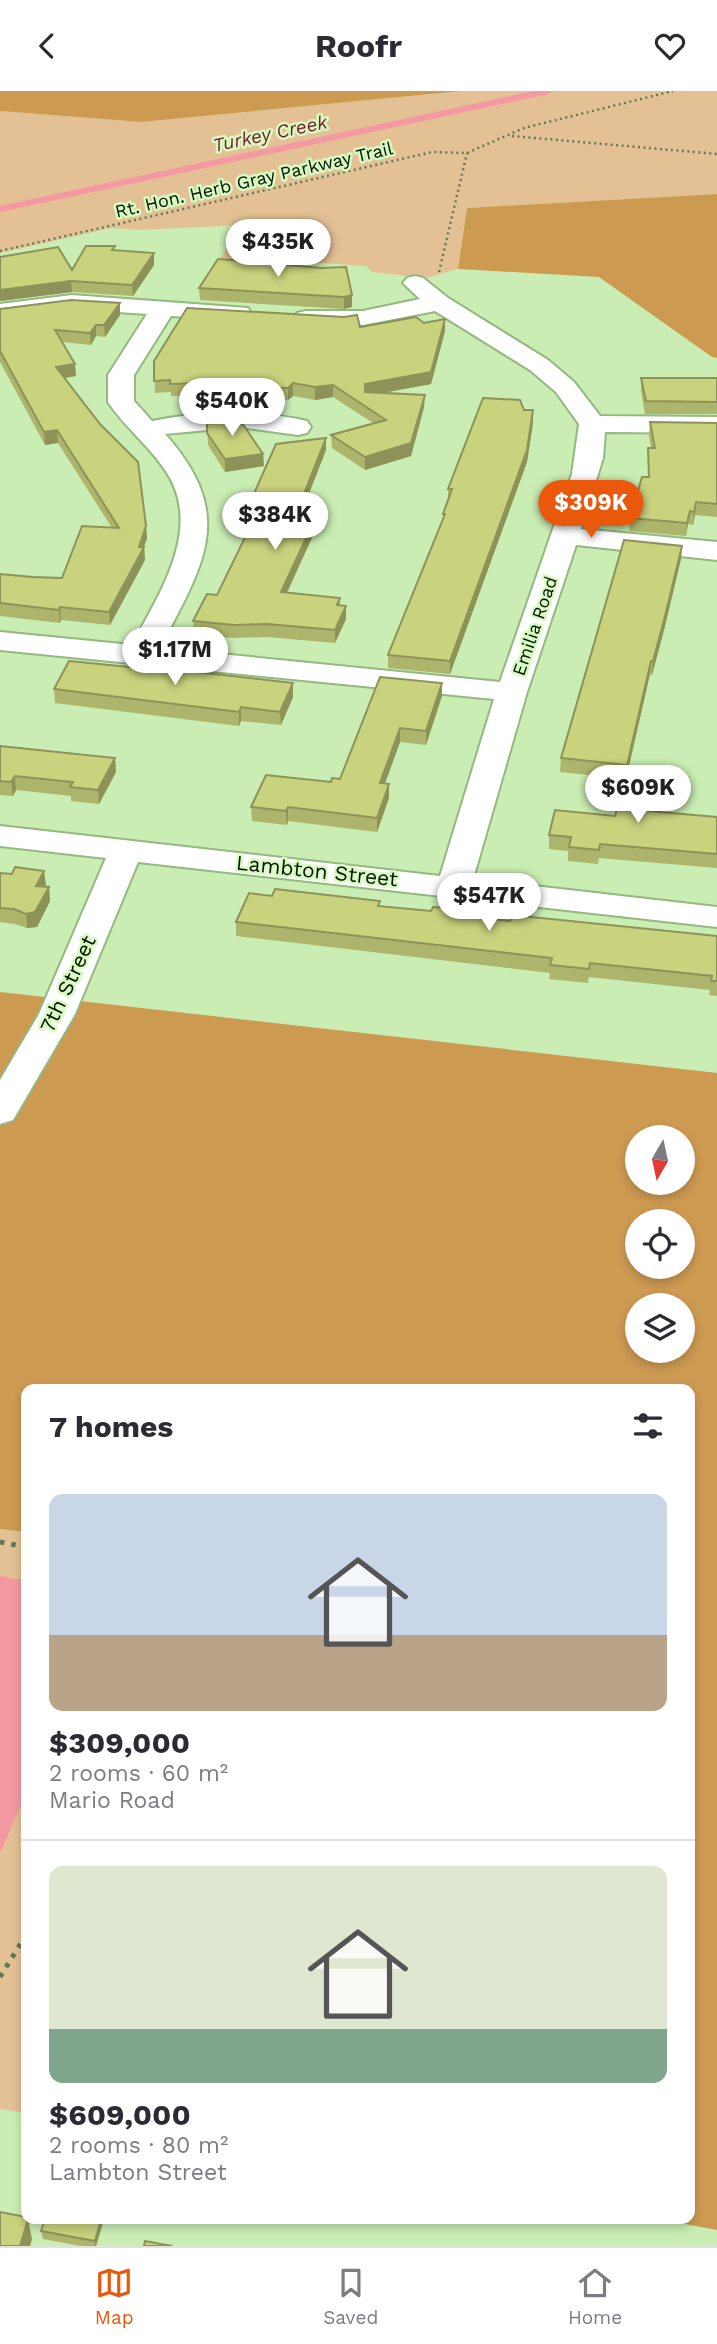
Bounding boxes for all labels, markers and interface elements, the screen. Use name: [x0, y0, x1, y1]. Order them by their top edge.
icon: back: [28, 27, 66, 65]
text: Roofr: [315, 27, 402, 65]
icon: heart: [651, 27, 689, 65]
water label: Turkey Creek: [211, 110, 330, 157]
street label: Rt. Hon. Herb Gray Parkway Trail: [113, 137, 395, 222]
pin: $435K: [229, 219, 327, 279]
text: $435K: [242, 228, 314, 255]
pin: $540K: [183, 379, 281, 438]
text: $540K: [195, 387, 269, 414]
pin: $309K: [542, 481, 640, 540]
text: $309K: [554, 489, 628, 516]
pin: $384K: [226, 493, 324, 552]
text: $384K: [238, 501, 312, 528]
street label: Emilia Road: [508, 573, 561, 678]
pin: $1.17M: [118, 627, 232, 687]
text: $1.17M: [138, 636, 212, 663]
pin: $609K: [589, 765, 687, 825]
text: $609K: [601, 774, 675, 801]
street label: Lambton Street: [235, 850, 399, 891]
pin: $547K: [440, 873, 538, 933]
text: $547K: [453, 882, 525, 909]
street label: 7th Street: [34, 931, 101, 1036]
north arrow: [625, 1125, 695, 1195]
map controls: [625, 1125, 695, 1363]
button: locate: [625, 1209, 695, 1279]
button: layers: [625, 1293, 695, 1363]
icon: filters: [629, 1407, 667, 1445]
text: 7 homes: [49, 1409, 173, 1444]
icon: home: [295, 1539, 421, 1665]
text: $309,000: [49, 1725, 190, 1760]
text: 2 rooms · 60 m²: [49, 1760, 228, 1787]
text: Mario Road: [49, 1787, 175, 1814]
icon: home: [295, 1911, 421, 2037]
text: $609,000: [49, 2097, 191, 2132]
text: 2 rooms · 80 m²: [49, 2132, 228, 2159]
text: Lambton Street: [49, 2159, 227, 2186]
tab: Map: [95, 2264, 134, 2329]
tab: Saved: [323, 2264, 378, 2329]
tab: Home: [568, 2264, 622, 2329]

